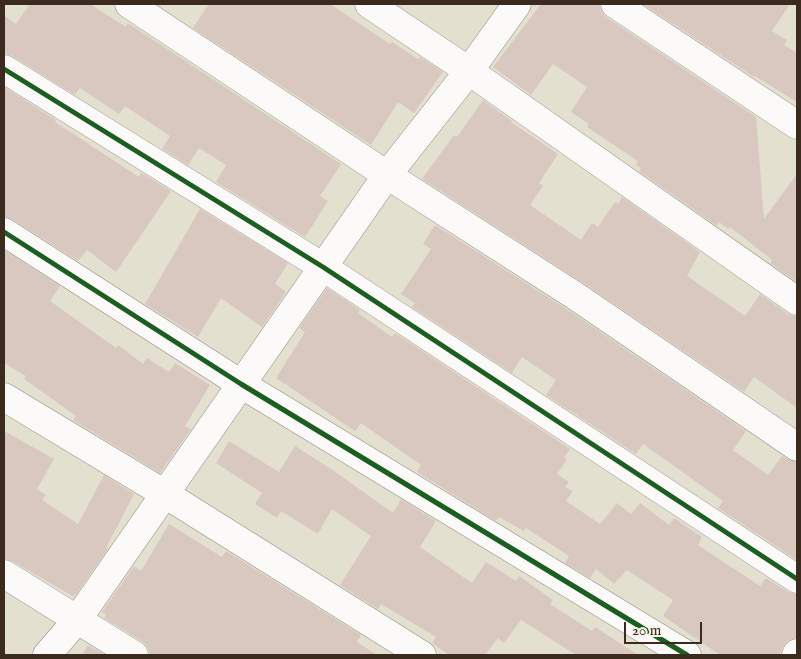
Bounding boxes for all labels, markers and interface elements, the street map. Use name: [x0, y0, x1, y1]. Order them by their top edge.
scale bar: [626, 612, 704, 644]
text: 20 m: [632, 621, 661, 640]

